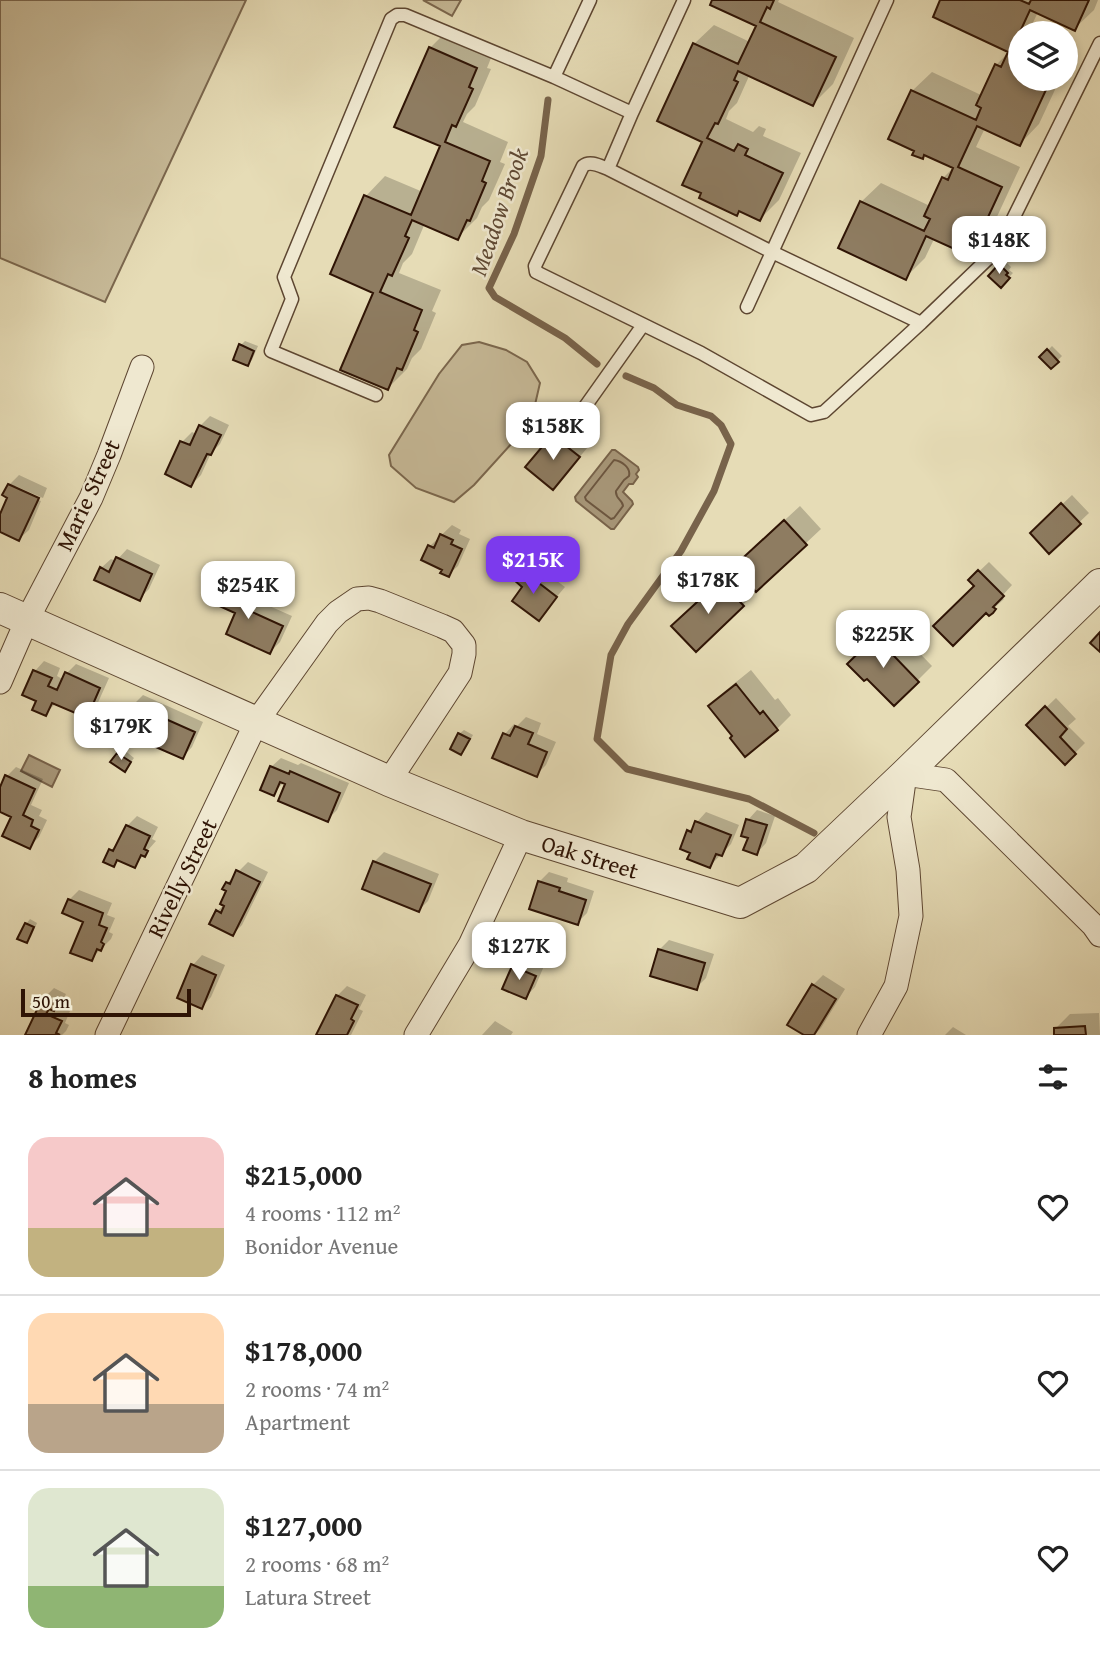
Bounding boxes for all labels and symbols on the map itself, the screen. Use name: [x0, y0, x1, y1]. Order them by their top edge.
water label: Meadow Brook: [460, 143, 537, 280]
pin: $148K: [950, 216, 1048, 276]
pin: $158K: [504, 402, 602, 462]
street label: Marie Street: [47, 434, 128, 556]
pin: $215K: [484, 536, 582, 596]
pin: $178K: [659, 556, 757, 616]
pin: $254K: [199, 562, 297, 621]
pin: $225K: [834, 610, 932, 670]
pin: $179K: [72, 702, 170, 762]
street label: Rivelly Street: [138, 813, 225, 943]
street label: Oak Street: [538, 826, 643, 887]
pin: $127K: [470, 922, 568, 982]
scale bar: [21, 986, 191, 1018]

